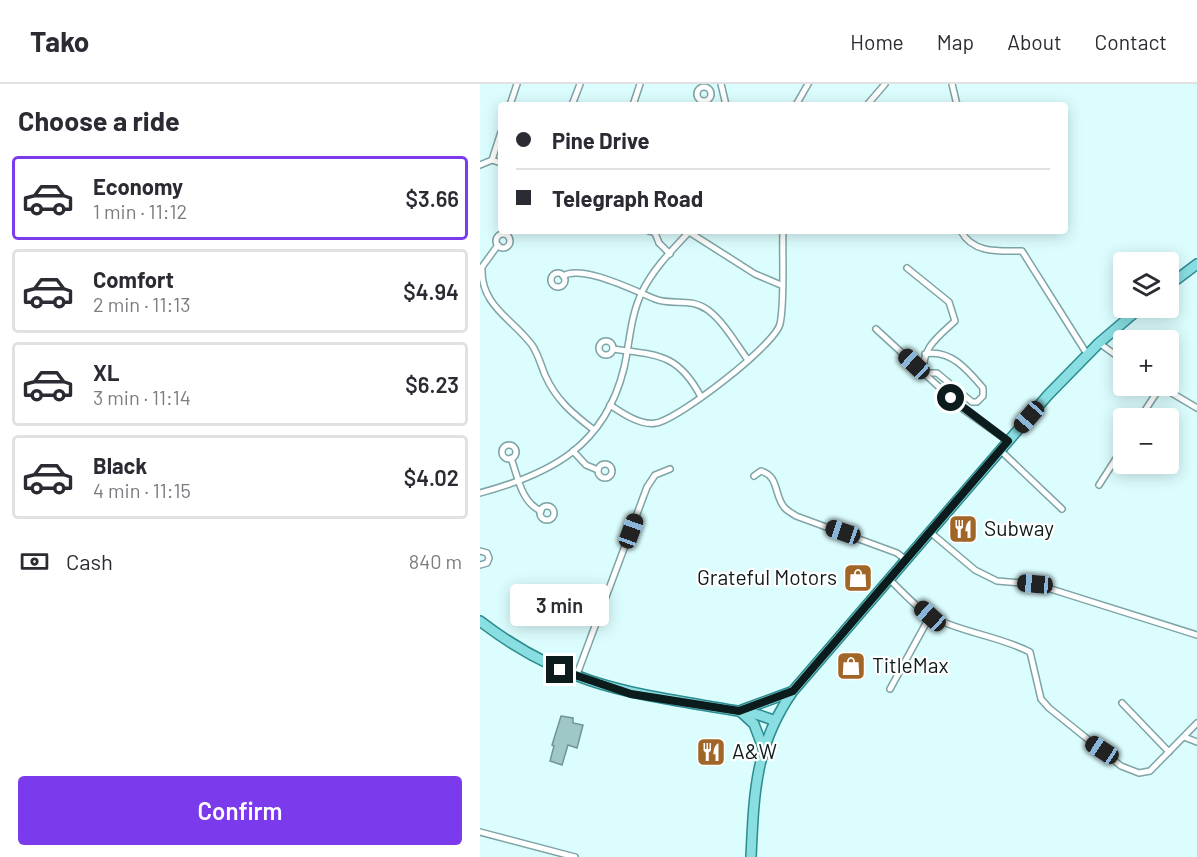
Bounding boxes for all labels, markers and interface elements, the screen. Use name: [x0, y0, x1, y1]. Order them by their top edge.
text: Tako: [30, 24, 89, 58]
text: Home: [850, 29, 904, 54]
text: Map: [937, 29, 974, 54]
text: About: [1007, 29, 1062, 54]
text: Contact: [1095, 29, 1167, 54]
text: Choose a ride: [18, 104, 180, 136]
text: Pine Drive: [552, 127, 649, 153]
icon: car: [21, 171, 75, 225]
text: Economy: [93, 173, 183, 199]
text: $3.66: [406, 185, 459, 211]
text: Telegraph Road: [552, 185, 703, 211]
text: 1 min · 11:12: [93, 199, 187, 223]
map controls: [1113, 252, 1179, 474]
button: layers: [1113, 252, 1179, 318]
icon: car: [21, 264, 75, 318]
text: Comfort: [93, 266, 174, 292]
text: $4.94: [403, 278, 459, 304]
text: 2 min · 11:13: [93, 292, 190, 316]
button: +: [1113, 330, 1179, 396]
car: [895, 345, 933, 383]
icon: car: [21, 357, 75, 411]
text: XL: [93, 359, 119, 385]
text: $6.23: [405, 371, 459, 397]
route start: [937, 384, 964, 411]
text: 3 min · 11:14: [93, 385, 191, 409]
car: [1010, 398, 1048, 436]
button: −: [1113, 408, 1179, 474]
icon: car: [21, 450, 75, 504]
text: Black: [93, 452, 147, 478]
text: $4.02: [404, 464, 459, 490]
text: 4 min · 11:15: [93, 478, 191, 502]
car: [616, 511, 646, 551]
restaurant icon: Subway: [947, 513, 979, 545]
place label: Subway: [984, 515, 1054, 540]
car: [823, 518, 863, 546]
icon: cash: [18, 545, 51, 578]
text: Cash: [66, 548, 113, 574]
text: 840 m: [409, 549, 462, 573]
shop icon: Grateful Motors: [842, 562, 874, 594]
place label: Grateful Motors: [697, 564, 837, 589]
car: [1016, 573, 1054, 595]
callout: 3 min: [511, 583, 610, 625]
text: 3 min: [536, 593, 583, 617]
car: [911, 597, 949, 635]
shop icon: TitleMax: [835, 650, 867, 682]
place label: TitleMax: [872, 652, 948, 677]
route end: [546, 656, 573, 683]
car: [1082, 733, 1122, 767]
restaurant icon: A&W: [695, 736, 727, 768]
place label: A&W: [732, 738, 777, 763]
button: Confirm: [18, 776, 462, 845]

